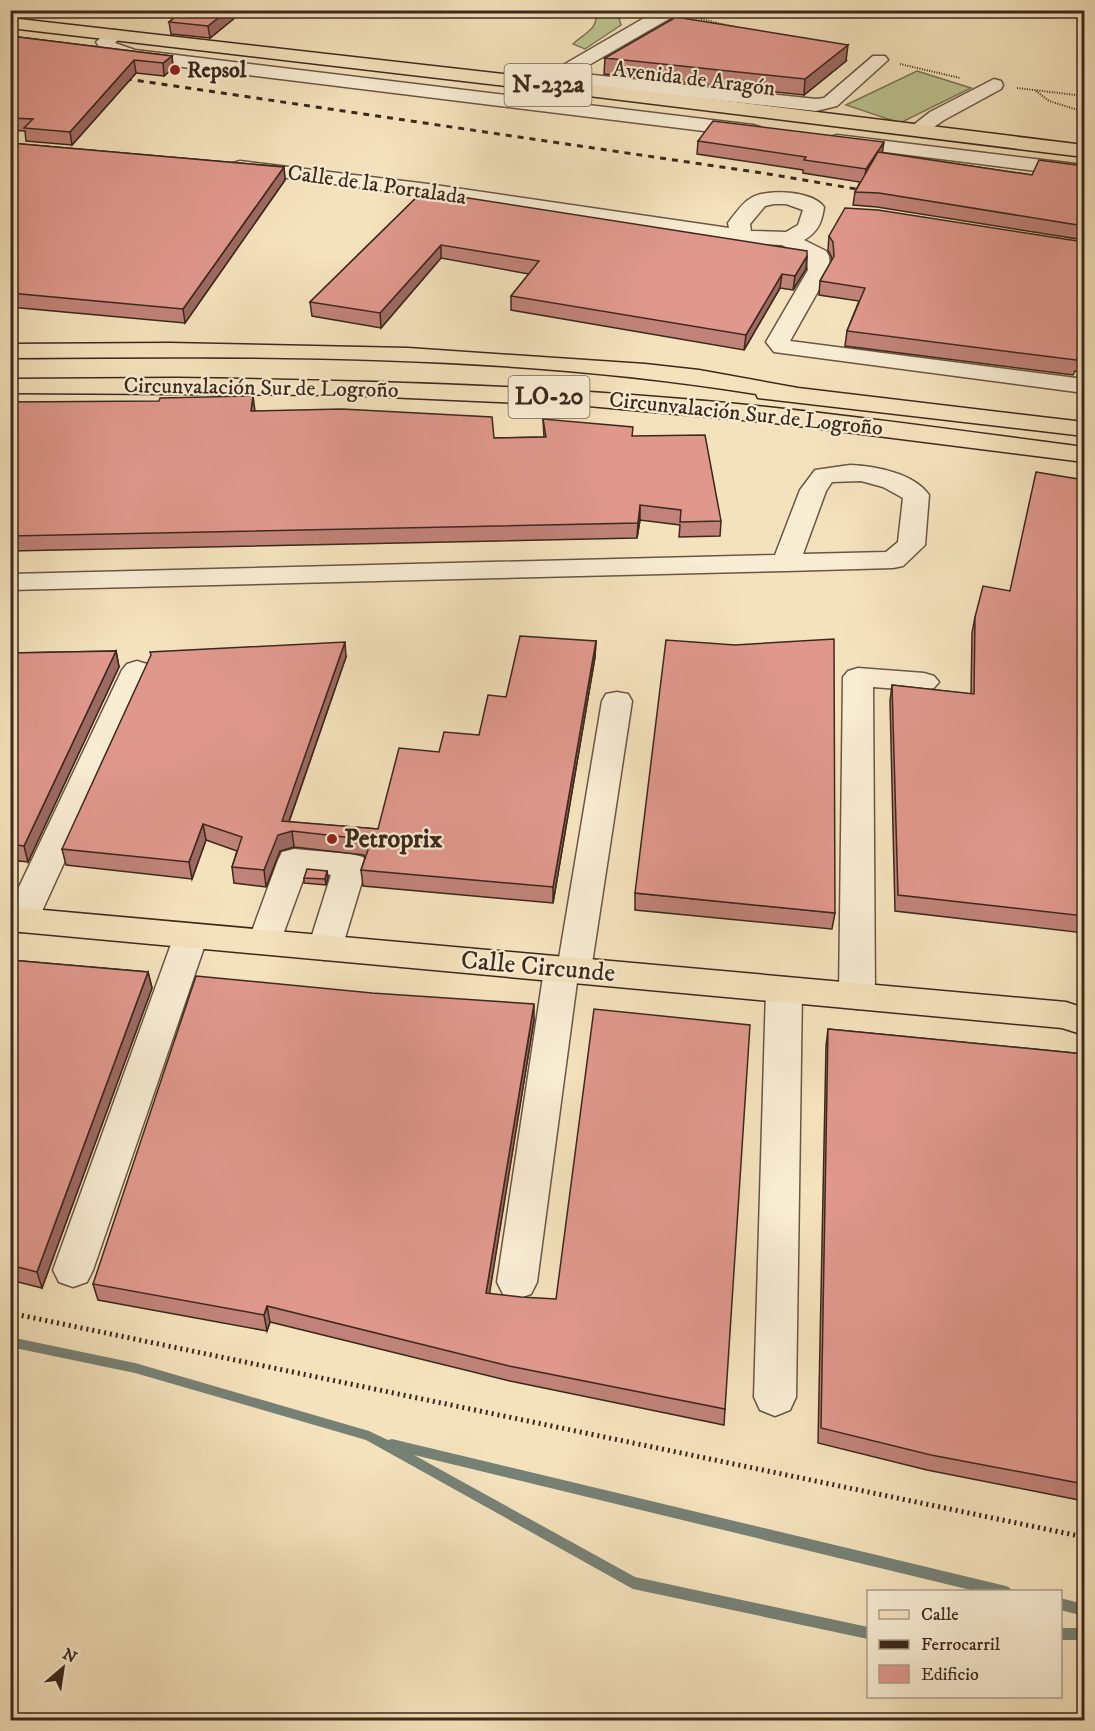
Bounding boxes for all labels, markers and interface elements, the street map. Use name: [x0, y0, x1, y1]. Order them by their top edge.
street label: Avenida de Aragón: [611, 56, 777, 102]
place label: Repsol: [187, 57, 247, 84]
marker: Repsol: [168, 63, 182, 77]
road number: N-232a: [504, 64, 592, 106]
street label: Calle de la Portalada: [286, 159, 469, 211]
street label: Circunvalación Sur de Logroño: [123, 372, 399, 404]
road number: LO-20: [508, 376, 590, 418]
street label: Circunvalación Sur de Logroño: [608, 386, 884, 442]
place label: Petroprix: [344, 823, 442, 856]
marker: Petroprix: [325, 832, 339, 846]
street label: Calle Circunde: [460, 944, 616, 990]
legend: [867, 1590, 1062, 1698]
text: Calle: [921, 1604, 959, 1626]
text: Ferrocarril: [921, 1634, 1001, 1656]
north arrow: [33, 1638, 93, 1698]
text: N: [59, 1644, 80, 1668]
text: Edificio: [921, 1664, 979, 1686]

